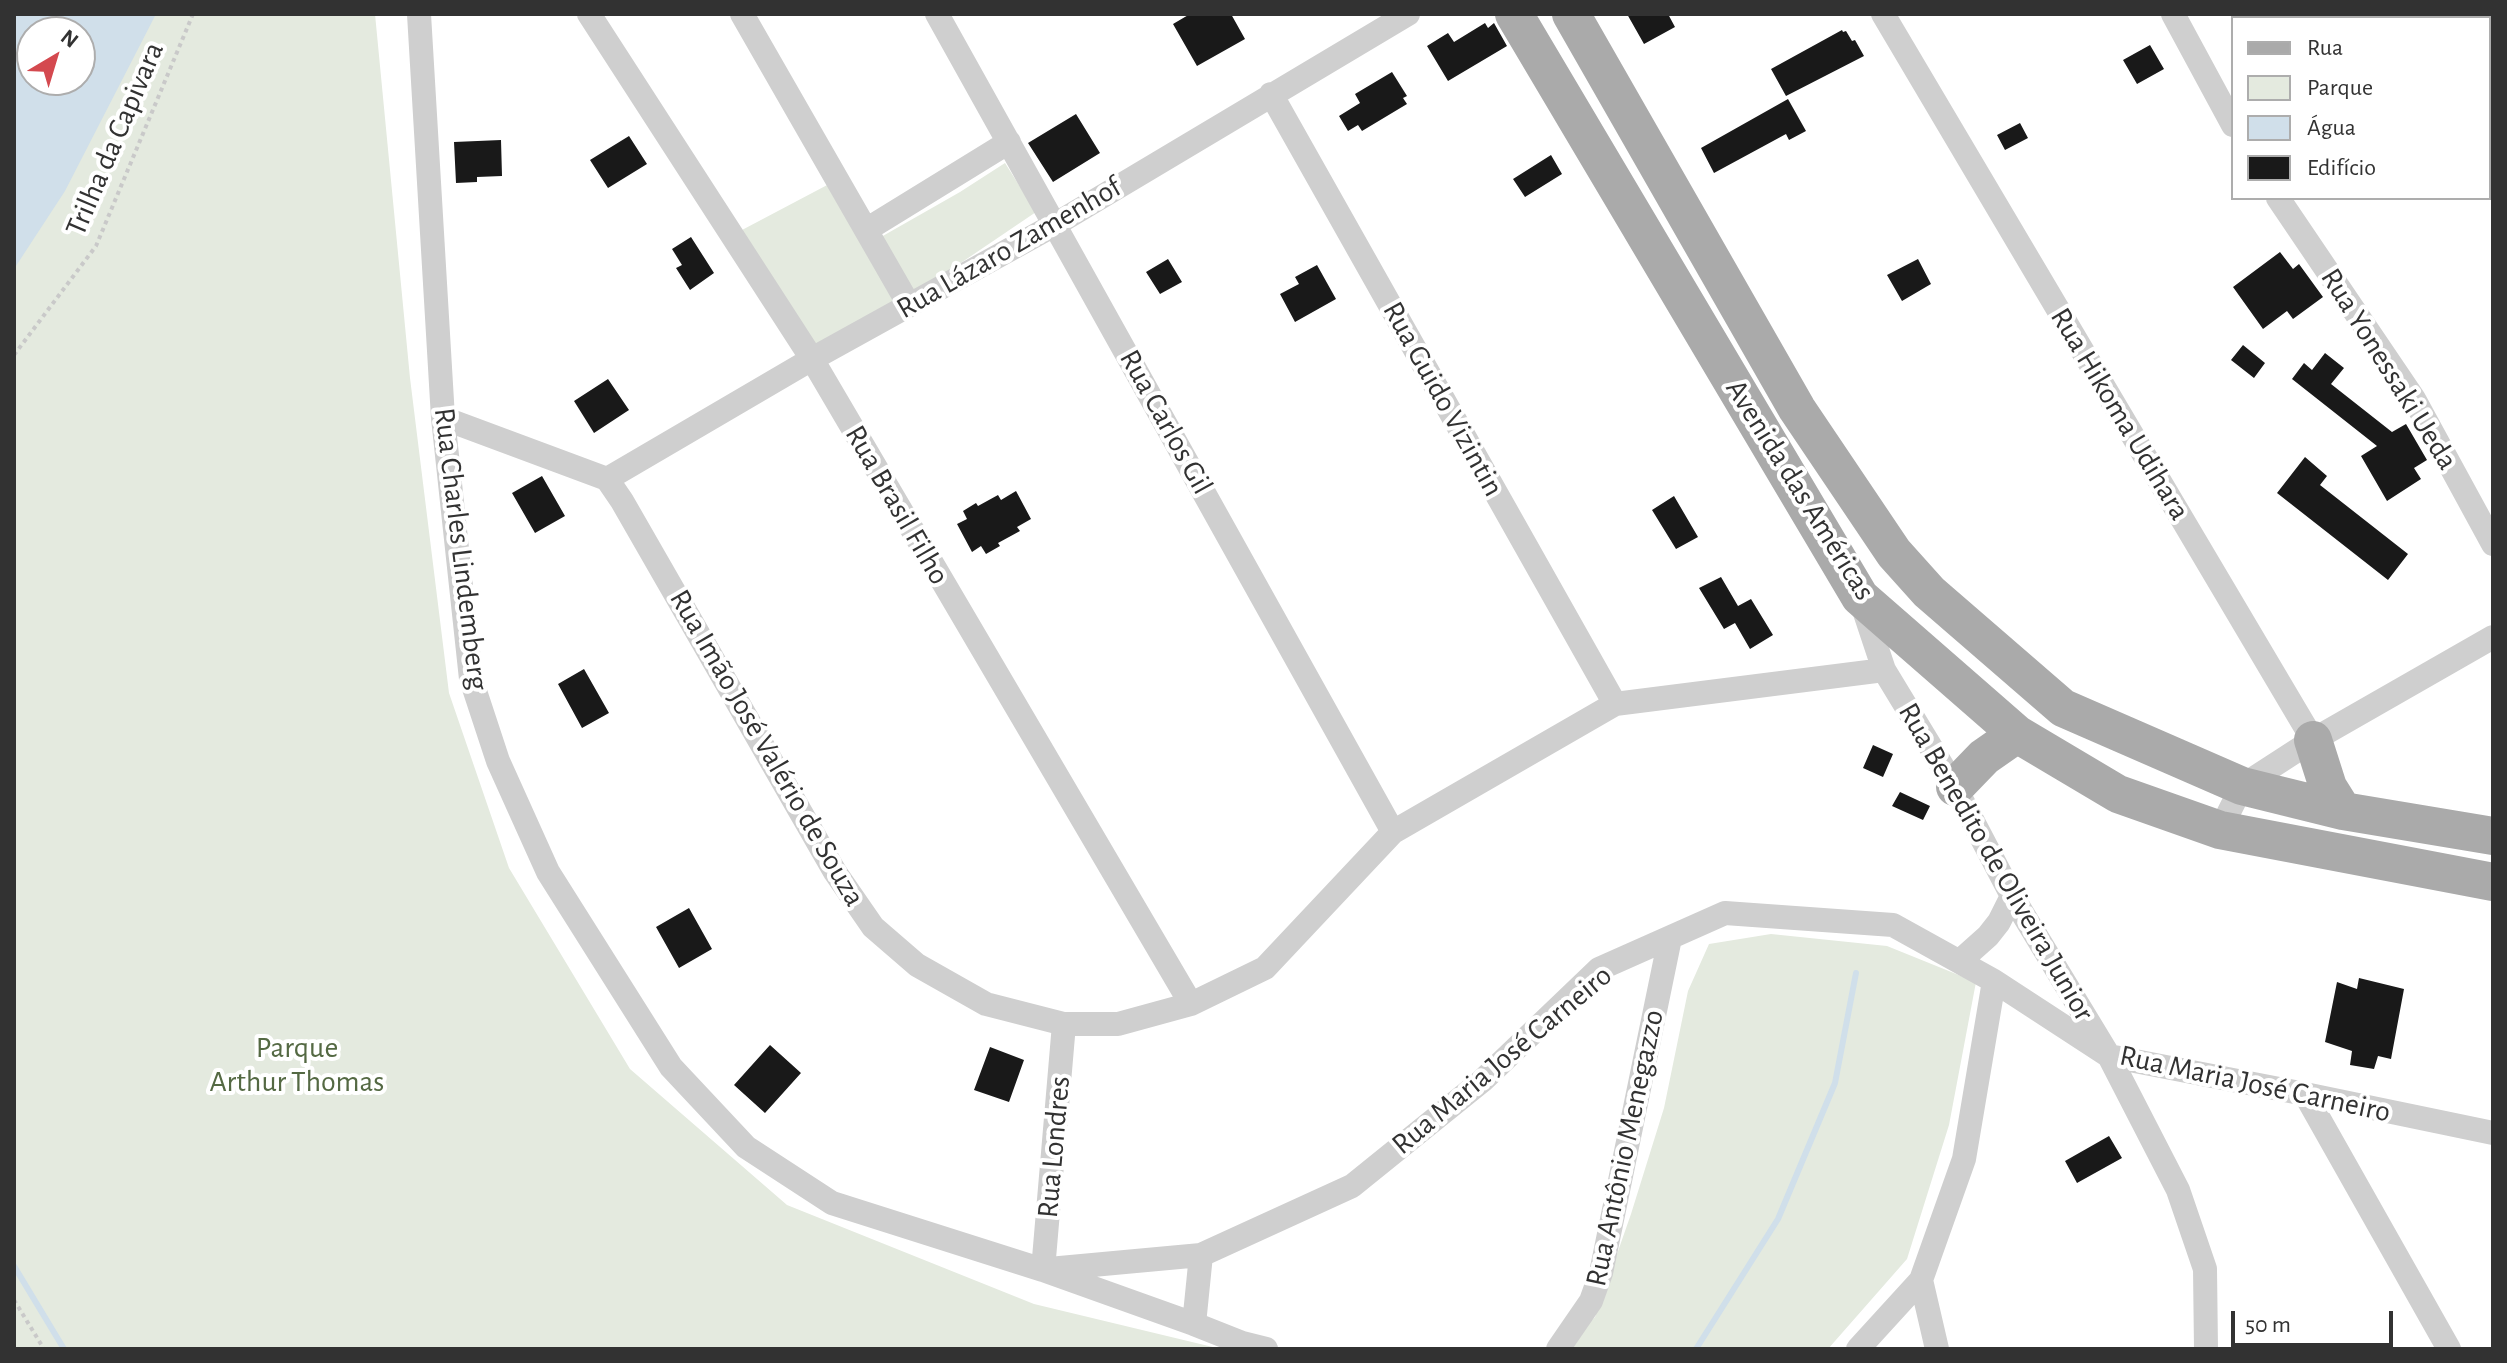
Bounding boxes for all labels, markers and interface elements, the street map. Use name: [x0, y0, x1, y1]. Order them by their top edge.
north arrow: [16, 16, 96, 96]
legend: [2231, 16, 2491, 200]
text: N: [57, 25, 82, 52]
text: Rua: [2307, 36, 2343, 60]
street label: Trilha da Capivara: [58, 37, 172, 241]
text: Parque: [2307, 76, 2373, 100]
text: Água: [2307, 116, 2356, 140]
text: Edifício: [2307, 156, 2376, 180]
street label: Rua Lázaro Zamenhof: [890, 169, 1128, 327]
street label: Rua Yonessaki Ueda: [2313, 262, 2465, 476]
street label: Rua Guido Vizintin: [1375, 295, 1511, 503]
street label: Rua Hikoma Udihara: [2042, 301, 2198, 527]
street label: Rua Carlos Gil: [1111, 343, 1221, 501]
street label: Avenida das Américas: [1718, 373, 1882, 607]
street label: Rua Charles Lindemberg: [426, 406, 496, 692]
street label: Rua Brasil Filho: [837, 419, 957, 591]
street label: Rua Imão José Valério de Souza: [661, 583, 873, 913]
street label: Rua Benedito de Oliveira Junior: [1890, 697, 2102, 1027]
street label: Rua Maria José Carneiro: [1385, 958, 1619, 1162]
street label: Rua Antônio Menegazzo: [1578, 1006, 1672, 1290]
park label: Parque Arthur Thomas: [210, 1030, 384, 1100]
street label: Rua Maria José Carneiro: [2116, 1038, 2394, 1130]
street label: Rua Londres: [1030, 1075, 1078, 1219]
scale bar: [2235, 1295, 2397, 1345]
text: 50 m: [2245, 1313, 2291, 1337]

